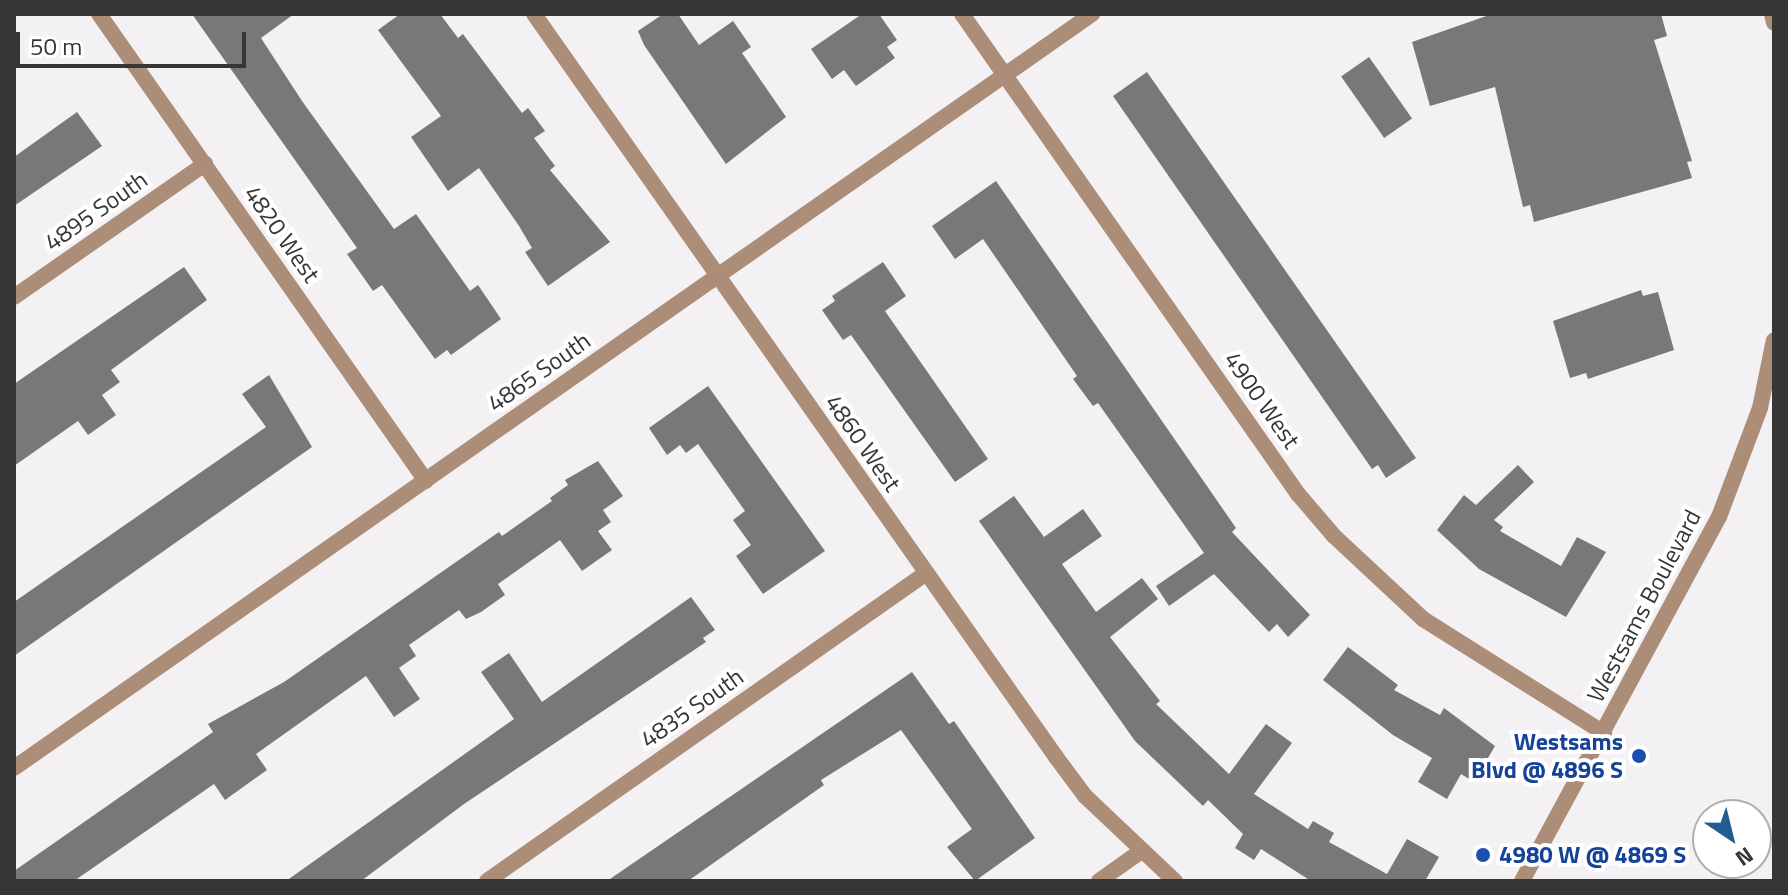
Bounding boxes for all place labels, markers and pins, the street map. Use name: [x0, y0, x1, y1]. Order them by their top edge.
place label: Westsams Blvd @ 4896 S: [1471, 728, 1623, 784]
marker: Westsams Blvd @ 4896 S: [1630, 747, 1648, 765]
place label: 4980 W @ 4869 S: [1499, 841, 1686, 869]
marker: 4980 W @ 4869 S: [1474, 846, 1492, 864]

